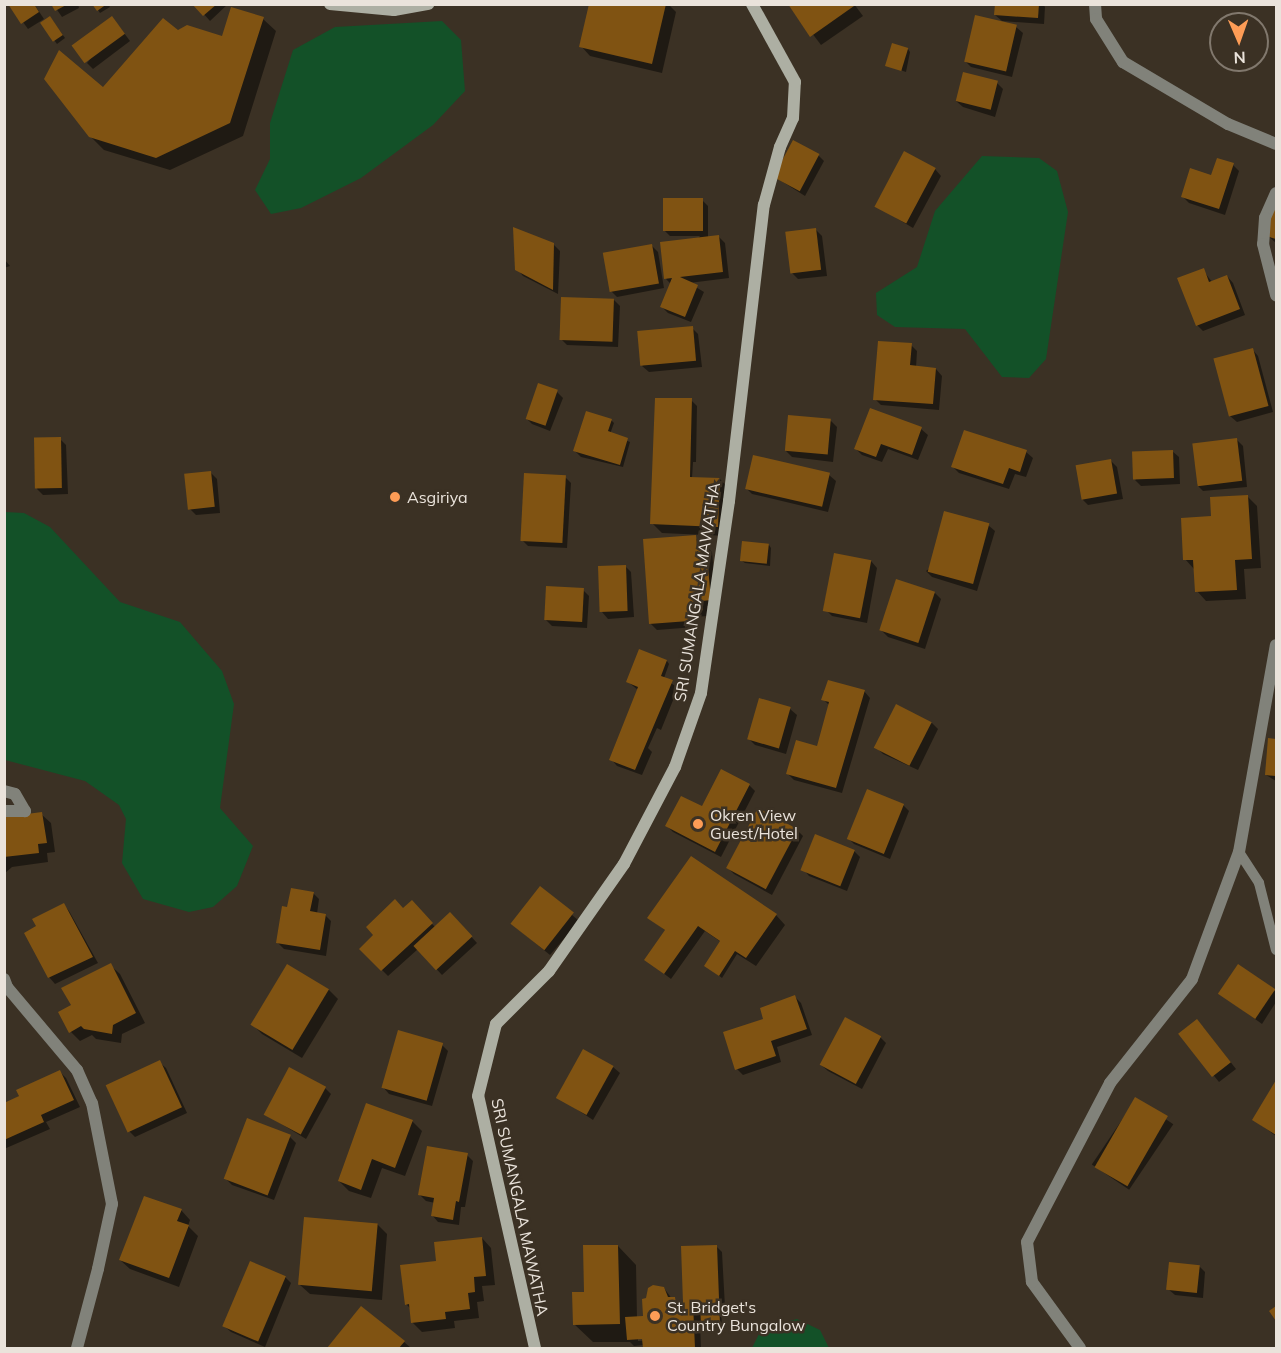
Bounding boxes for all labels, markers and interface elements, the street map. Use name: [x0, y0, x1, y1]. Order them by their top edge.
north arrow: [1209, 12, 1269, 72]
text: N: [1233, 48, 1246, 68]
street label: SRI SUMANGALA MAWATHA: [670, 481, 724, 703]
place label: Asgiriya: [407, 487, 468, 507]
marker: Asgiriya: [388, 490, 402, 504]
place label: Okren View Guest/Hotel: [710, 805, 798, 843]
marker: Okren View Guest/Hotel: [691, 817, 705, 831]
street label: SRI SUMANGALA MAWATHA: [488, 1096, 552, 1318]
place label: St. Bridget's Country Bungalow: [667, 1297, 805, 1335]
marker: St. Bridget's Country Bungalow: [648, 1309, 662, 1323]

